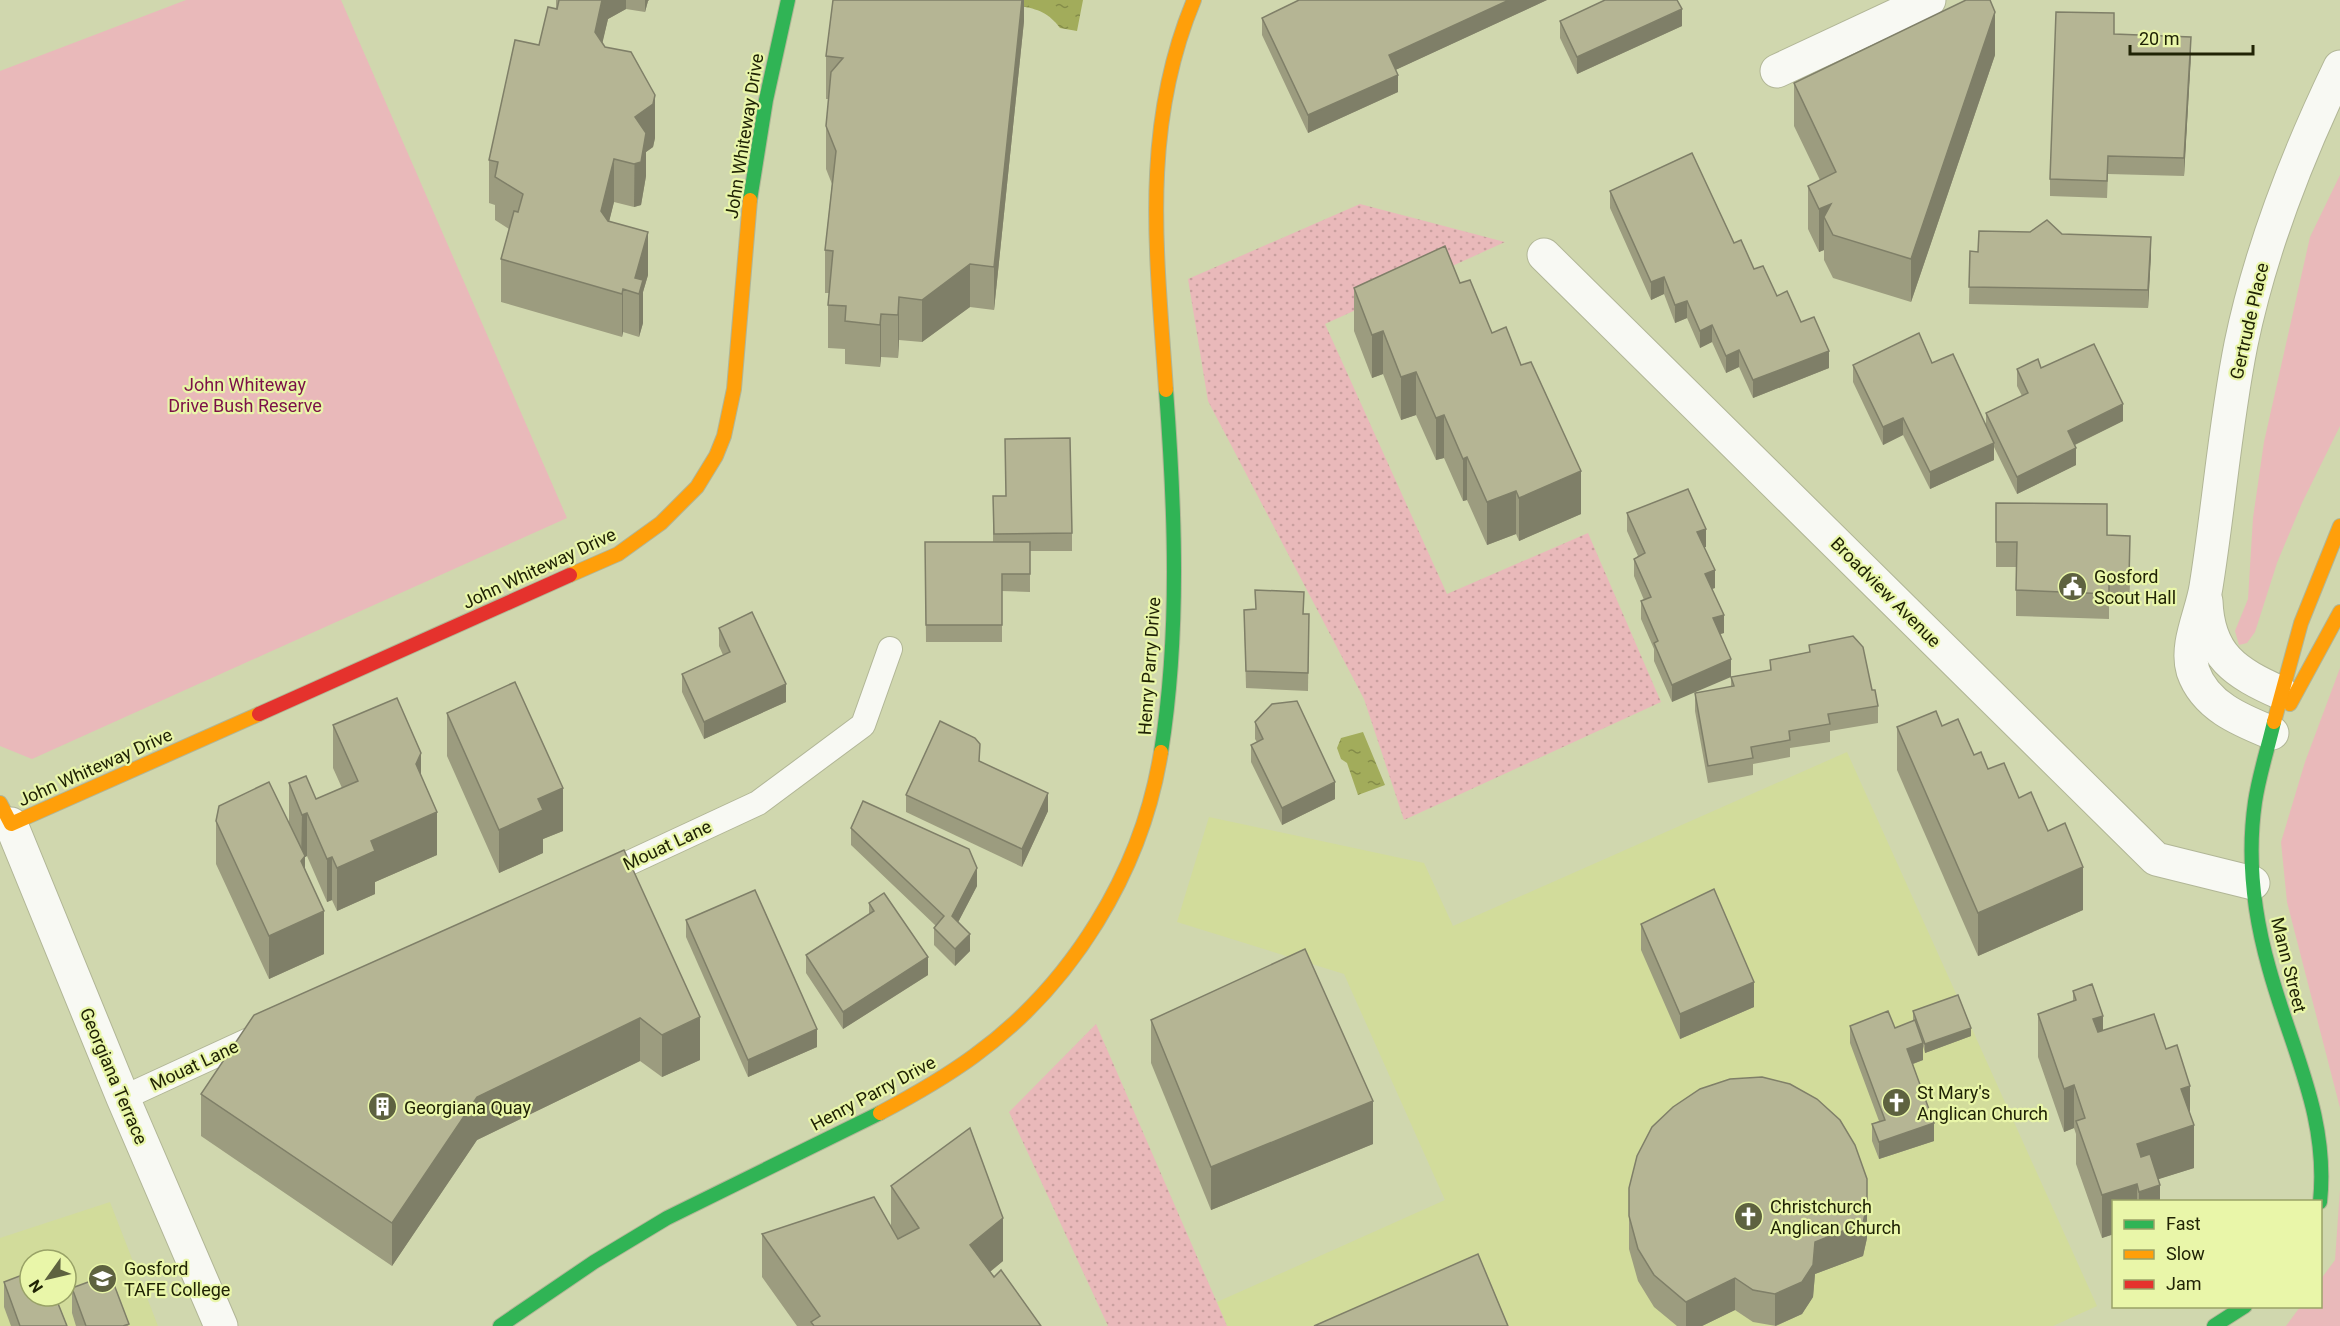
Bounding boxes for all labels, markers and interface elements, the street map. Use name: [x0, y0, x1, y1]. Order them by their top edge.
scale bar: [2130, 18, 2253, 56]
text: 20 m: [2139, 28, 2179, 49]
street label: John Whiteway Drive: [721, 52, 767, 220]
street label: Gertrude Place: [2225, 261, 2273, 381]
park label: John Whiteway Drive Bush Reserve: [168, 374, 322, 416]
street label: John Whiteway Drive: [459, 523, 619, 613]
street label: Broadview Avenue: [1827, 533, 1945, 651]
place label: Gosford Scout Hall: [2094, 566, 2176, 608]
public building icon: Gosford Scout Hall: [2057, 570, 2089, 602]
street label: Henry Parry Drive: [1134, 596, 1164, 736]
street label: John Whiteway Drive: [15, 723, 175, 811]
street label: Mouat Lane: [619, 815, 715, 875]
street label: Mann Street: [2267, 915, 2311, 1015]
street label: Georgiana Terrace: [76, 1005, 152, 1147]
street label: Mouat Lane: [146, 1035, 242, 1095]
street label: Henry Parry Drive: [807, 1051, 939, 1135]
place label: St Mary's Anglican Church: [1917, 1082, 2048, 1124]
church icon: St Mary's Anglican Church: [1880, 1086, 1912, 1118]
building icon: Georgiana Quay: [367, 1091, 399, 1123]
place label: Georgiana Quay: [404, 1097, 531, 1118]
place label: Christchurch Anglican Church: [1770, 1196, 1901, 1238]
church icon: Christchurch Anglican Church: [1733, 1200, 1765, 1232]
legend: [2112, 1200, 2322, 1308]
text: Fast: [2166, 1213, 2201, 1234]
text: Slow: [2166, 1243, 2205, 1264]
north arrow: [18, 1248, 78, 1308]
place label: Gosford TAFE College: [124, 1258, 230, 1300]
school or university icon: Gosford TAFE College: [87, 1262, 119, 1294]
text: Jam: [2166, 1273, 2202, 1294]
text: N: [25, 1276, 47, 1296]

